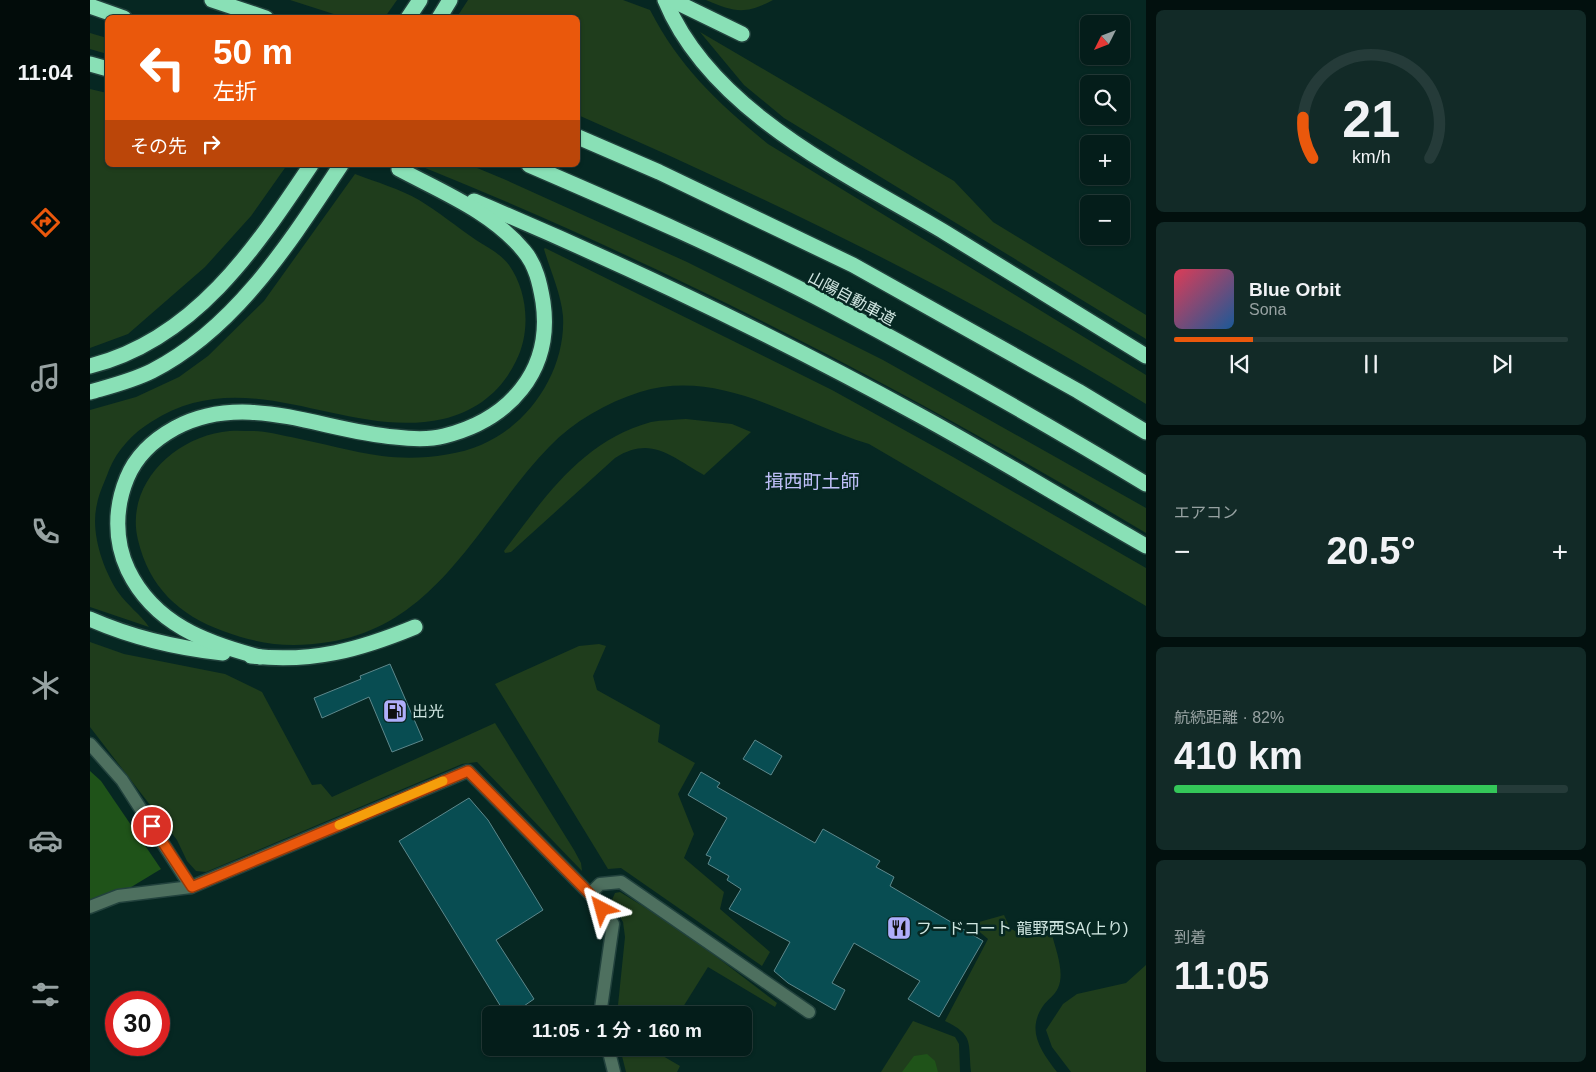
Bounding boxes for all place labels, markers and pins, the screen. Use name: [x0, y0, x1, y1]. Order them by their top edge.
fuel station icon: 出光: [382, 698, 408, 724]
place label: 出光: [412, 703, 444, 720]
pin: [131, 805, 173, 847]
restaurant icon: フードコート 龍野西SA(上り): [886, 915, 912, 941]
place label: フードコート 龍野西SA(上り): [916, 920, 1128, 937]

